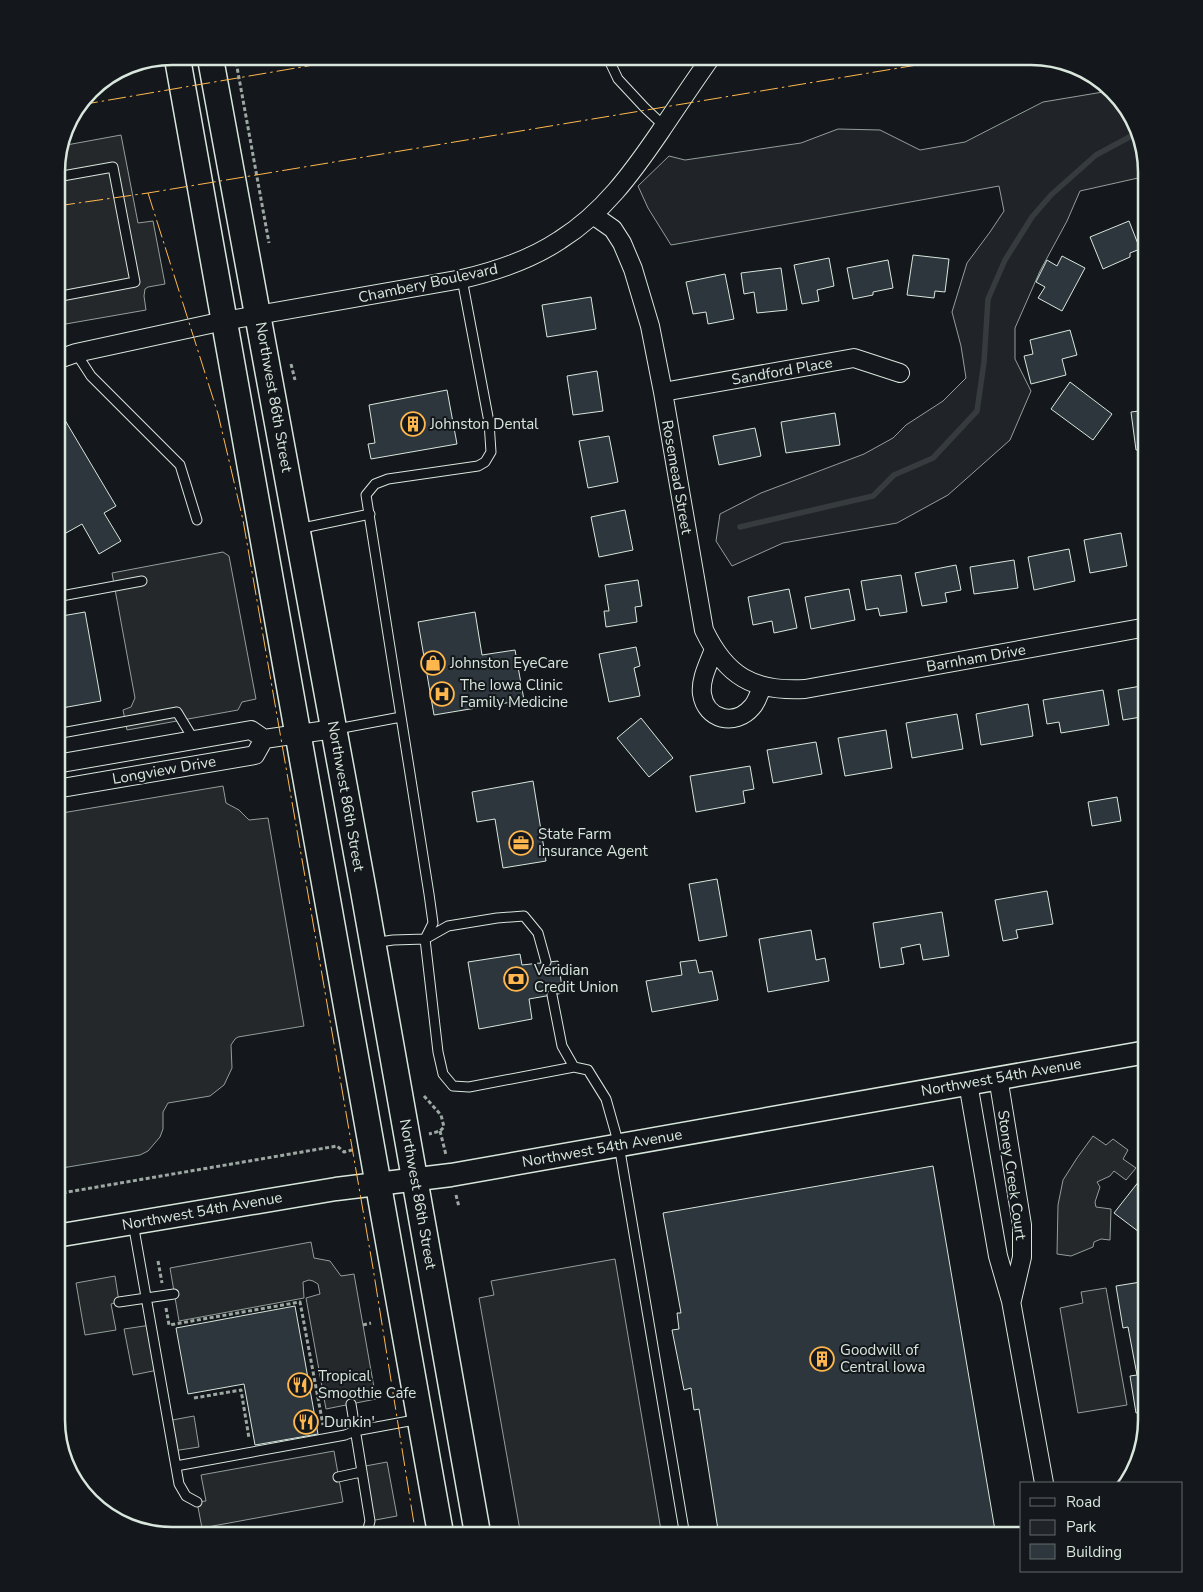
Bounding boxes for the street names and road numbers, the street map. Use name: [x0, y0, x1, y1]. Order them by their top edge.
street label: Chambery Boulevard: [356, 258, 500, 308]
street label: Northwest 86th Street: [251, 320, 297, 474]
street label: Sandford Place: [730, 352, 834, 390]
street label: Rosemead Street: [657, 418, 697, 536]
street label: Barnham Drive: [925, 639, 1027, 677]
street label: Northwest 86th Street: [323, 719, 369, 873]
street label: Longview Drive: [111, 751, 217, 789]
street label: Northwest 54th Avenue: [919, 1053, 1083, 1101]
street label: Stoney Creek Court: [993, 1109, 1031, 1242]
street label: Northwest 86th Street: [395, 1117, 441, 1271]
street label: Northwest 54th Avenue: [520, 1124, 684, 1172]
street label: Northwest 54th Avenue: [120, 1187, 284, 1235]

